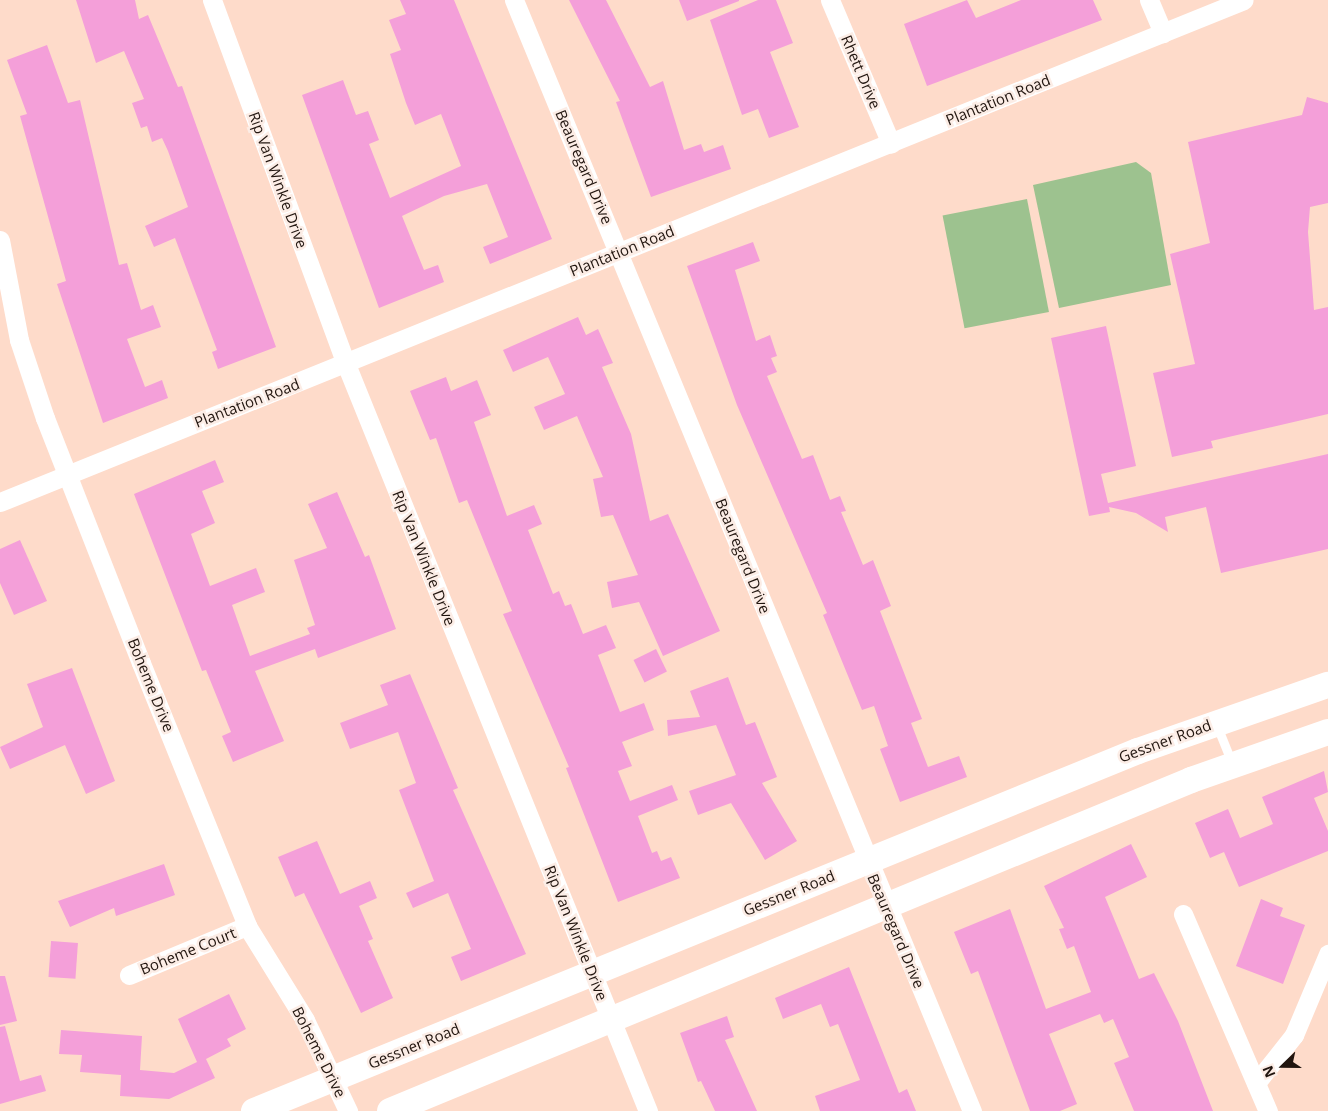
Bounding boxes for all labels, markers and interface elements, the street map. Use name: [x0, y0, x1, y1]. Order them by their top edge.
street label: Rhett Drive: [837, 32, 885, 112]
street label: Plantation Road: [943, 71, 1053, 129]
street label: Beauregard Drive: [552, 107, 616, 227]
street label: Rip Van Winkle Drive: [245, 109, 311, 251]
street label: Plantation Road: [567, 222, 677, 280]
street label: Plantation Road: [192, 375, 302, 431]
street label: Rip Van Winkle Drive: [389, 488, 459, 628]
street label: Beauregard Drive: [712, 496, 774, 616]
street label: Boheme Drive: [124, 636, 178, 734]
street label: Gessner Road: [1116, 716, 1214, 766]
street label: Rip Van Winkle Drive: [541, 863, 611, 1003]
street label: Gessner Road: [741, 866, 837, 920]
street label: Beauregard Drive: [864, 871, 928, 991]
street label: Boheme Court: [137, 924, 239, 978]
street label: Boheme Drive: [288, 1004, 350, 1100]
street label: Gessner Road: [366, 1019, 462, 1073]
north arrow: [1258, 1041, 1308, 1091]
text: N: [1258, 1063, 1280, 1081]

